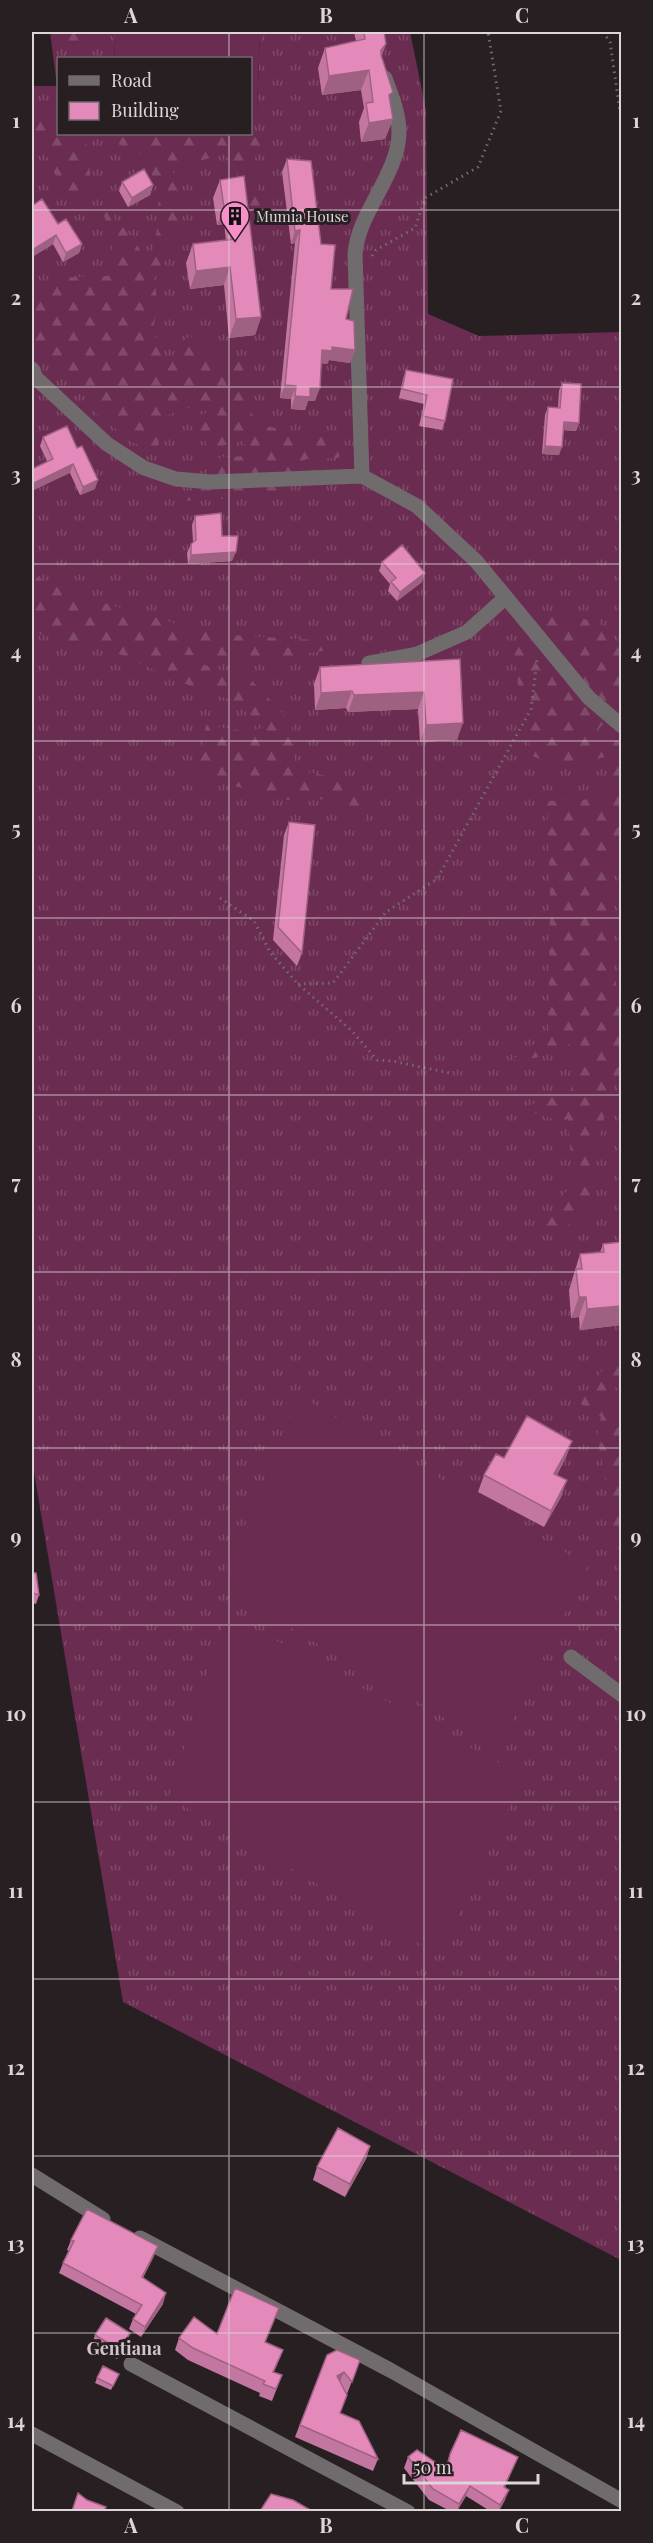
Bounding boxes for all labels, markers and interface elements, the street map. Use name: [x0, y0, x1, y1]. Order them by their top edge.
text: A: [123, 1, 138, 28]
text: B: [319, 1, 333, 28]
text: C: [515, 1, 529, 28]
legend: [57, 57, 252, 135]
text: Road: [111, 68, 152, 92]
text: Building: [111, 98, 179, 122]
text: 1: [12, 106, 20, 133]
text: 1: [632, 106, 640, 133]
building icon: Mumia House: [219, 200, 251, 242]
place label: Mumia House: [256, 206, 349, 226]
text: 2: [11, 283, 21, 310]
text: 2: [631, 283, 641, 310]
text: 3: [11, 460, 21, 487]
text: 3: [631, 460, 641, 487]
text: 4: [11, 637, 21, 664]
text: 4: [631, 637, 641, 664]
text: 5: [11, 814, 21, 841]
text: 5: [631, 814, 641, 841]
text: 6: [10, 991, 22, 1018]
text: 6: [630, 991, 642, 1018]
text: 7: [11, 1168, 21, 1195]
text: 7: [631, 1168, 641, 1195]
text: 8: [10, 1345, 22, 1372]
text: 8: [630, 1345, 642, 1372]
text: 9: [10, 1522, 22, 1549]
text: 9: [630, 1522, 642, 1549]
text: 10: [6, 1699, 26, 1726]
text: 10: [626, 1699, 646, 1726]
text: 11: [8, 1876, 24, 1903]
text: 11: [628, 1876, 644, 1903]
text: 12: [7, 2053, 25, 2080]
text: 12: [627, 2053, 645, 2080]
text: 13: [7, 2229, 25, 2256]
text: 13: [627, 2229, 645, 2256]
district label: Gentiana: [87, 2336, 162, 2360]
text: 14: [7, 2406, 25, 2433]
text: 14: [627, 2406, 645, 2433]
scale bar: [404, 2447, 538, 2485]
text: 50 m: [413, 2455, 452, 2479]
text: A: [123, 2511, 138, 2538]
text: B: [319, 2511, 333, 2538]
text: C: [515, 2511, 529, 2538]

